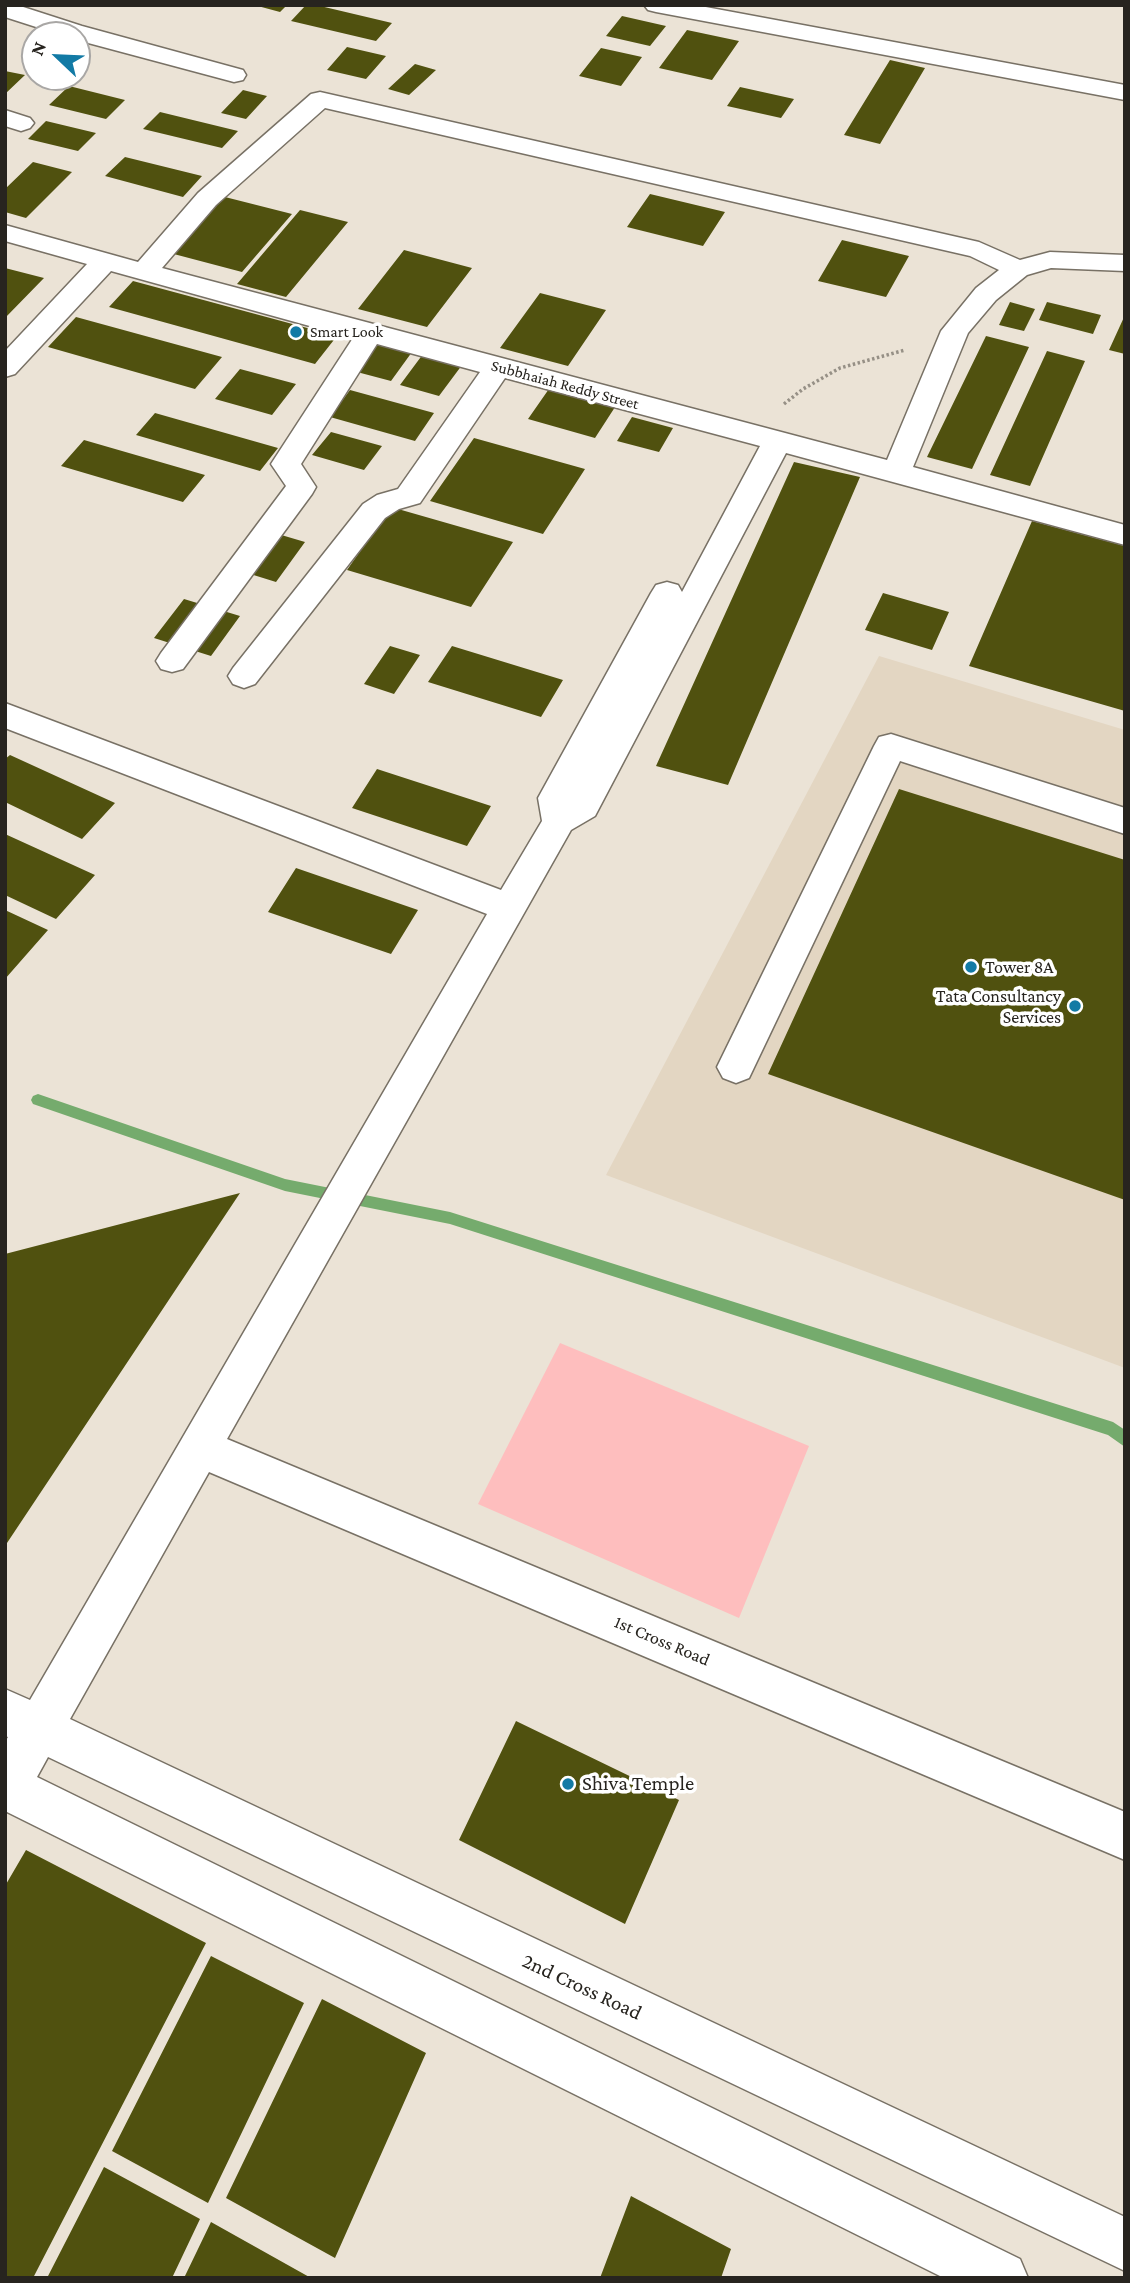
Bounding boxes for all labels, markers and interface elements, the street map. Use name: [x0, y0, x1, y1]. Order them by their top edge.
north arrow: [21, 21, 91, 91]
text: N: [26, 38, 50, 58]
place label: Smart Look: [310, 322, 383, 342]
marker: Smart Look: [288, 324, 304, 340]
street label: Subbhaiah Reddy Street: [489, 356, 641, 414]
place label: Tower 8A: [985, 956, 1054, 978]
marker: Tower 8A: [963, 959, 979, 975]
place label: Tata Consultancy Services: [936, 985, 1061, 1028]
marker: Tata Consultancy Services: [1067, 998, 1083, 1014]
street label: 1st Cross Road: [611, 1611, 713, 1671]
place label: Shiva Temple: [582, 1771, 694, 1797]
marker: Shiva Temple: [560, 1776, 576, 1792]
street label: 2nd Cross Road: [518, 1948, 646, 2026]

